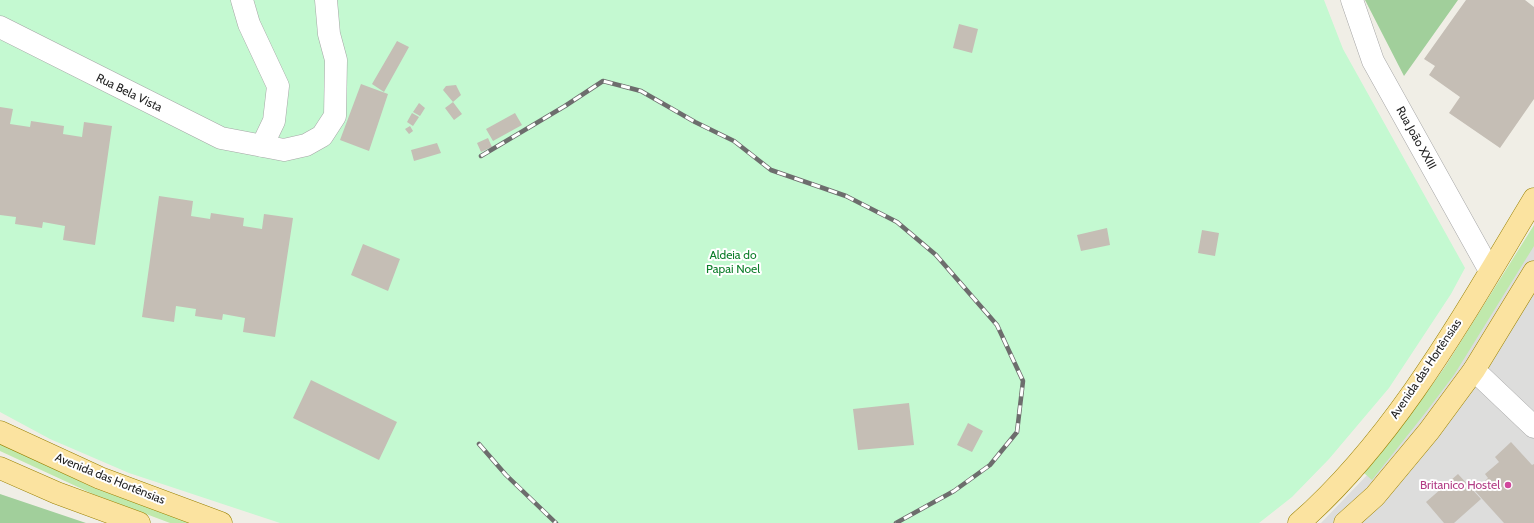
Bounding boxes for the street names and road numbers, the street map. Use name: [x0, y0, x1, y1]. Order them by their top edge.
street label: Rua Bela Vista: [94, 71, 164, 115]
street label: Rua João XXIII: [1393, 104, 1439, 172]
street label: Avenida das Hortênsias: [1387, 316, 1465, 422]
street label: Avenida das Hortênsias: [53, 450, 167, 508]

